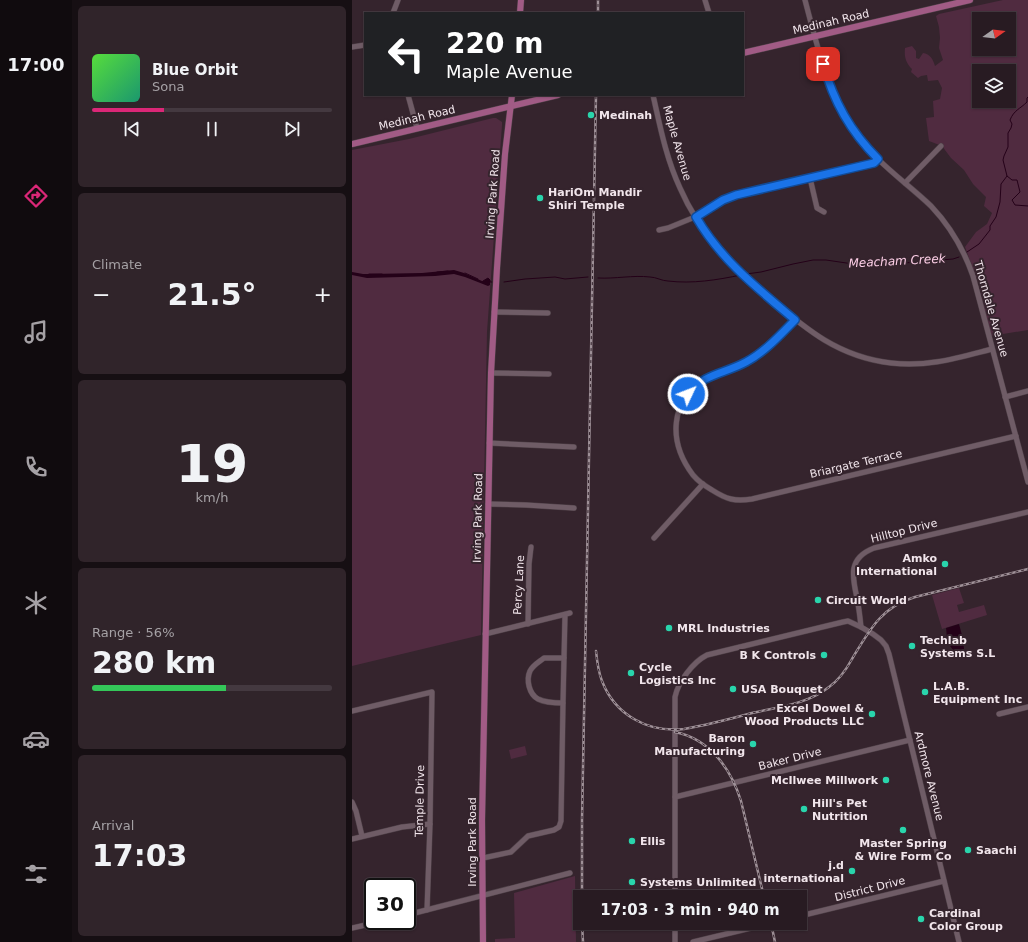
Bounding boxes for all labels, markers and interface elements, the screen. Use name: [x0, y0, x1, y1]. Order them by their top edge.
street label: Medinah Road: [791, 7, 871, 37]
north arrow: [972, 12, 1016, 56]
map controls: [972, 12, 1016, 108]
text: 220 m: [446, 27, 543, 60]
icon: left: [380, 28, 432, 80]
pin: [806, 47, 840, 81]
icon: arrive: [812, 53, 834, 75]
text: 17:00: [7, 54, 65, 75]
text: Blue Orbit: [152, 61, 238, 79]
text: Maple Avenue: [446, 61, 573, 82]
button: layers: [972, 64, 1016, 108]
text: Sona: [152, 79, 184, 94]
street label: Medinah Road: [377, 103, 457, 133]
street label: Maple Avenue: [660, 104, 694, 182]
place label: Medinah: [599, 109, 652, 122]
marker: Medinah: [586, 110, 596, 120]
icon: previous: [121, 118, 143, 140]
icon: pause: [201, 118, 223, 140]
icon: next: [281, 118, 303, 140]
street label: Irving Park Road: [483, 149, 503, 239]
icon: directions: [22, 182, 50, 210]
place label: HariOm Mandir Shiri Temple: [548, 186, 642, 212]
marker: HariOm Mandir Shiri Temple: [535, 193, 545, 203]
water label: Meacham Creek: [848, 251, 947, 271]
text: Climate: [92, 257, 142, 272]
street label: Thorndale Avenue: [971, 258, 1011, 359]
text: 21.5°: [167, 277, 257, 312]
text: −: [92, 282, 110, 307]
text: +: [314, 282, 332, 307]
icon: music: [22, 318, 50, 346]
position arrow: [667, 373, 709, 415]
text: 19: [176, 434, 248, 494]
street label: Briargate Terrace: [808, 447, 904, 481]
icon: phone: [22, 453, 50, 481]
street label: Irving Park Road: [471, 473, 485, 563]
text: km/h: [196, 490, 228, 505]
street label: Hilltop Drive: [869, 516, 939, 546]
place label: Amko International: [856, 552, 937, 578]
street label: Percy Lane: [511, 554, 527, 615]
marker: Amko International: [940, 559, 950, 569]
icon: climate: [22, 589, 50, 617]
place label: Circuit World: [826, 594, 907, 607]
marker: Circuit World: [813, 595, 823, 605]
place label: MRL Industries: [677, 622, 770, 635]
marker: MRL Industries: [664, 623, 674, 633]
text: Range · 56%: [92, 625, 175, 640]
place label: Techlab Systems S.L: [920, 634, 995, 660]
marker: Techlab Systems S.L: [907, 641, 917, 651]
text: 280 km: [92, 645, 216, 680]
place label: B K Controls: [739, 649, 816, 662]
marker: B K Controls: [819, 650, 829, 660]
place label: Cycle Logistics Inc: [639, 661, 716, 687]
marker: Cycle Logistics Inc: [626, 668, 636, 678]
place label: L.A.B. Equipment Inc: [933, 680, 1022, 706]
place label: USA Bouquet: [741, 683, 822, 696]
marker: USA Bouquet: [728, 684, 738, 694]
marker: L.A.B. Equipment Inc: [920, 687, 930, 697]
place label: Excel Dowel & Wood Products LLC: [744, 702, 864, 728]
marker: Excel Dowel & Wood Products LLC: [867, 709, 877, 719]
icon: car: [22, 725, 50, 753]
street label: Ardmore Avenue: [912, 730, 946, 822]
place label: Baron Manufacturing: [654, 732, 745, 758]
marker: Baron Manufacturing: [748, 739, 758, 749]
street label: Baker Drive: [757, 745, 823, 773]
street label: Temple Drive: [413, 765, 427, 838]
place label: McIlwee Millwork: [771, 774, 879, 787]
marker: McIlwee Millwork: [881, 775, 891, 785]
street label: Irving Park Road: [466, 797, 479, 887]
place label: Hill's Pet Nutrition: [812, 797, 868, 823]
marker: Hill's Pet Nutrition: [799, 804, 809, 814]
text: Arrival: [92, 818, 134, 833]
marker: Master Spring & Wire Form Co: [898, 825, 908, 835]
place label: Ellis: [640, 835, 666, 848]
marker: Ellis: [627, 836, 637, 846]
place label: Master Spring & Wire Form Co: [854, 837, 952, 863]
text: 17:03: [92, 838, 188, 873]
place label: Saachi: [976, 844, 1017, 857]
marker: Saachi: [963, 845, 973, 855]
place label: j.d international: [763, 859, 844, 885]
icon: filters: [22, 860, 50, 888]
marker: j.d international: [847, 866, 857, 876]
street label: District Drive: [833, 874, 907, 904]
place label: Systems Unlimited: [640, 876, 756, 889]
marker: Systems Unlimited: [627, 877, 637, 887]
speed limit sign: 30: [364, 878, 416, 930]
text: 17:03 · 3 min · 940 m: [600, 901, 780, 919]
place label: Cardinal Color Group: [929, 907, 1003, 933]
marker: Cardinal Color Group: [916, 914, 926, 924]

